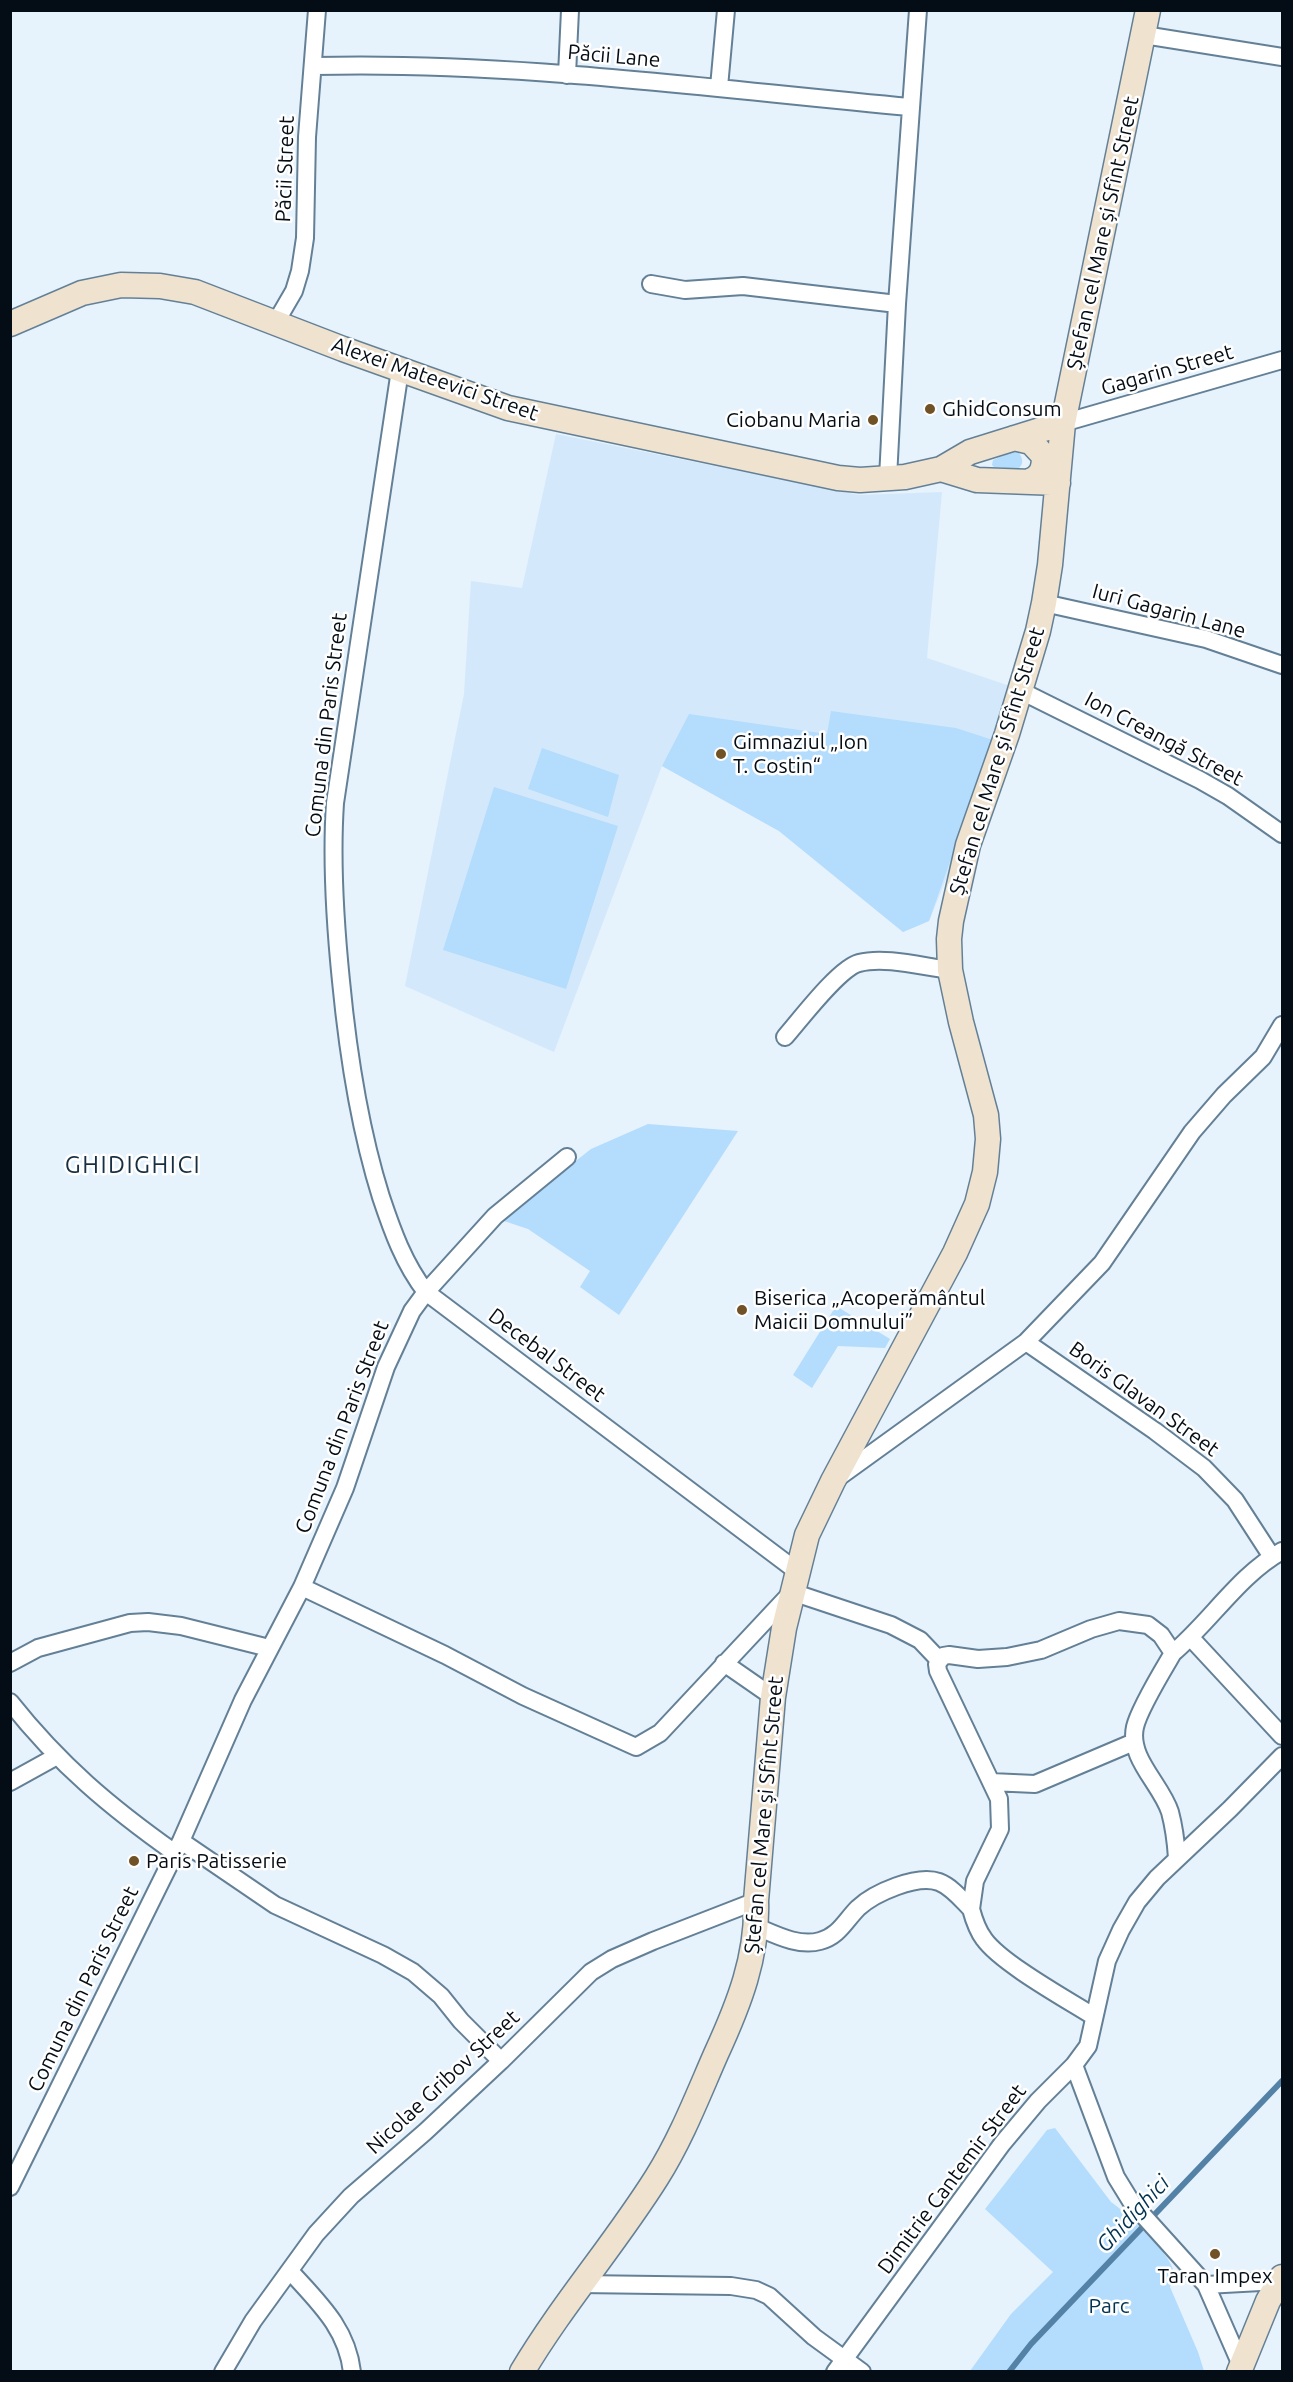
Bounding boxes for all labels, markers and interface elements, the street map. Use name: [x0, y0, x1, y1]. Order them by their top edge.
street label: Păcii Lane: [567, 39, 661, 73]
street label: Ștefan cel Mare și Sfînt Street: [1062, 94, 1144, 372]
street label: Păcii Street: [271, 115, 299, 223]
street label: Alexei Mateevici Street: [328, 332, 542, 426]
street label: Gagarin Street: [1098, 339, 1236, 401]
place label: GhidConsum: [942, 396, 1062, 422]
marker: GhidConsum: [923, 402, 937, 416]
place label: Ciobanu Maria: [726, 407, 861, 433]
marker: Ciobanu Maria: [866, 413, 880, 427]
street label: Iuri Gagarin Lane: [1090, 578, 1248, 644]
street label: Comuna din Paris Street: [300, 611, 352, 839]
street label: Ștefan cel Mare și Sfînt Street: [944, 624, 1050, 898]
street label: Ion Creangă Street: [1080, 687, 1248, 791]
place label: Gimnaziul „Ion T. Costin“: [733, 729, 868, 779]
marker: Gimnaziul „Ion T. Costin“: [714, 747, 728, 761]
district label: GHIDIGHICI: [65, 1151, 201, 1179]
place label: Biserica „Acoperământul Maicii Domnului”: [754, 1285, 985, 1335]
street label: Decebal Street: [484, 1303, 610, 1407]
marker: Biserica „Acoperământul Maicii Domnului”: [735, 1303, 749, 1317]
street label: Comuna din Paris Street: [290, 1317, 394, 1537]
street label: Boris Glavan Street: [1064, 1336, 1224, 1462]
street label: Ștefan cel Mare și Sfînt Street: [739, 1675, 789, 1955]
place label: Paris Patisserie: [146, 1848, 287, 1874]
marker: Paris Patisserie: [127, 1854, 141, 1868]
street label: Comuna din Paris Street: [22, 1882, 144, 2096]
street label: Nicolae Gribov Street: [361, 2005, 525, 2159]
street label: Dimitrie Cantemir Street: [872, 2079, 1032, 2279]
water label: Ghidighici: [1091, 2170, 1175, 2258]
marker: Taran Impex: [1208, 2247, 1222, 2261]
place label: Taran Impex: [1157, 2263, 1273, 2289]
park label: Parc: [1089, 2293, 1129, 2319]

